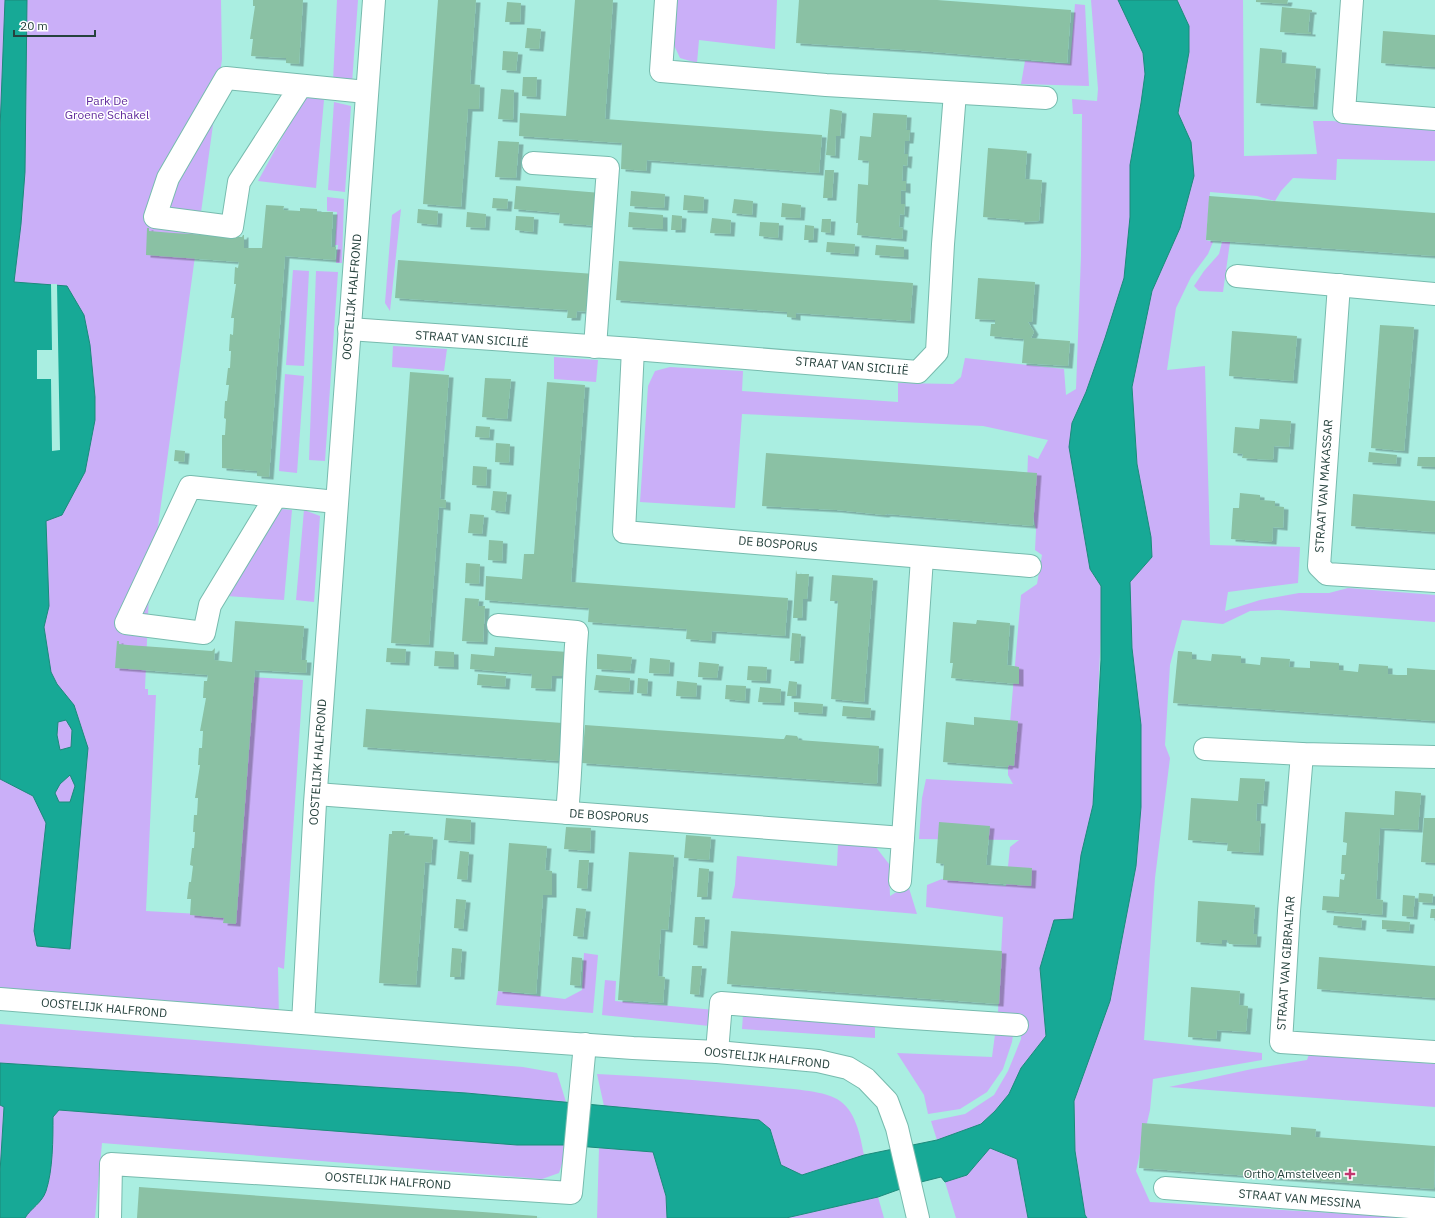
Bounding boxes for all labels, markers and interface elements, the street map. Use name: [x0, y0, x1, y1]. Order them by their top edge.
scale bar: [14, 12, 95, 38]
text: 20 m: [20, 18, 48, 33]
park label: Park De Groene Schakel: [65, 93, 149, 122]
street label: OOSTELIJK HALFROND: [339, 233, 364, 361]
street label: STRAAT VAN SICILIË: [415, 327, 529, 350]
street label: STRAAT VAN SICILIË: [795, 353, 909, 378]
street label: STRAAT VAN MAKASSAR: [1311, 418, 1336, 553]
street label: DE BOSPORUS: [738, 533, 818, 554]
street label: OOSTELIJK HALFROND: [306, 698, 329, 826]
street label: DE BOSPORUS: [569, 805, 649, 826]
street label: STRAAT VAN GIBRALTAR: [1273, 895, 1298, 1031]
street label: OOSTELIJK HALFROND: [40, 995, 168, 1020]
street label: OOSTELIJK HALFROND: [703, 1043, 831, 1072]
place label: Ortho Amstelveen: [1244, 1166, 1341, 1181]
marker: Ortho Amstelveen: [1344, 1168, 1356, 1180]
street label: OOSTELIJK HALFROND: [324, 1169, 452, 1192]
street label: STRAAT VAN MESSINA: [1238, 1186, 1362, 1211]

